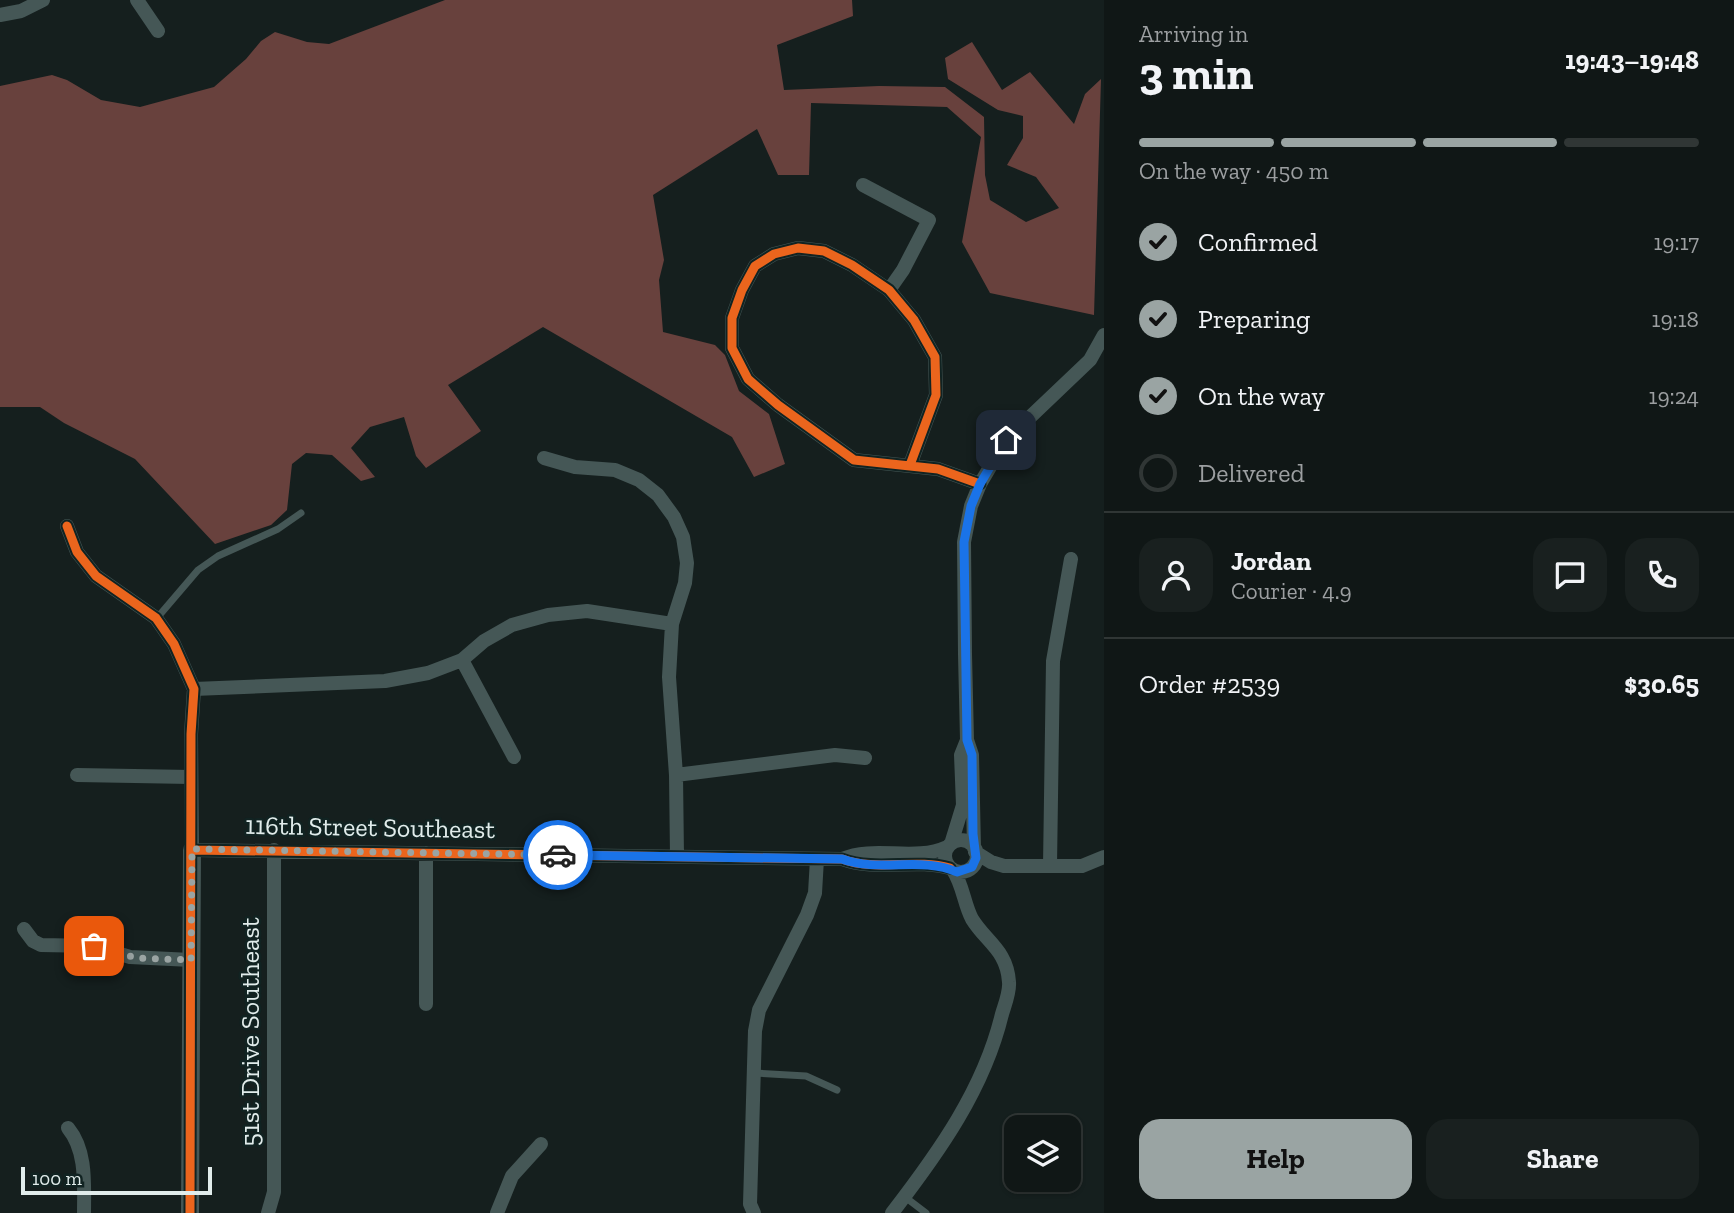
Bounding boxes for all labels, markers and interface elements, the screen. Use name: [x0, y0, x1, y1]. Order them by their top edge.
text: Arriving in: [1139, 20, 1248, 48]
text: 19:43–19:48: [1565, 44, 1699, 76]
text: 3 min: [1139, 46, 1253, 101]
text: On the way · 450 m: [1139, 157, 1329, 185]
icon: check: [1139, 223, 1177, 261]
text: Confirmed: [1198, 226, 1318, 258]
text: 19:17: [1653, 228, 1699, 256]
icon: check: [1139, 300, 1177, 338]
text: Preparing: [1198, 303, 1310, 335]
text: 19:18: [1652, 305, 1699, 333]
icon: check: [1139, 377, 1177, 415]
text: On the way: [1198, 380, 1325, 412]
text: 19:24: [1649, 382, 1699, 410]
pin: [976, 410, 1036, 470]
icon: home: [987, 421, 1025, 459]
text: Delivered: [1198, 457, 1305, 489]
button: person: [1139, 538, 1213, 612]
button: chat: [1533, 538, 1607, 612]
button: phone: [1625, 538, 1699, 612]
text: Jordan: [1231, 545, 1311, 577]
text: Courier · 4.9: [1231, 577, 1352, 605]
text: Order #2539: [1139, 668, 1280, 700]
text: $30.65: [1624, 668, 1699, 700]
street label: 116th Street Southeast: [245, 809, 496, 845]
courier: [523, 820, 593, 890]
icon: car: [539, 836, 577, 874]
pin: [64, 916, 124, 976]
street label: 51st Drive Southeast: [234, 917, 266, 1147]
icon: bag: [75, 927, 113, 965]
map controls: [1004, 1115, 1081, 1192]
button: layers: [1004, 1115, 1081, 1192]
button: Help: [1139, 1119, 1412, 1199]
button: Share: [1426, 1119, 1699, 1199]
scale bar: [21, 1164, 212, 1196]
text: 100 m: [32, 1167, 82, 1190]

